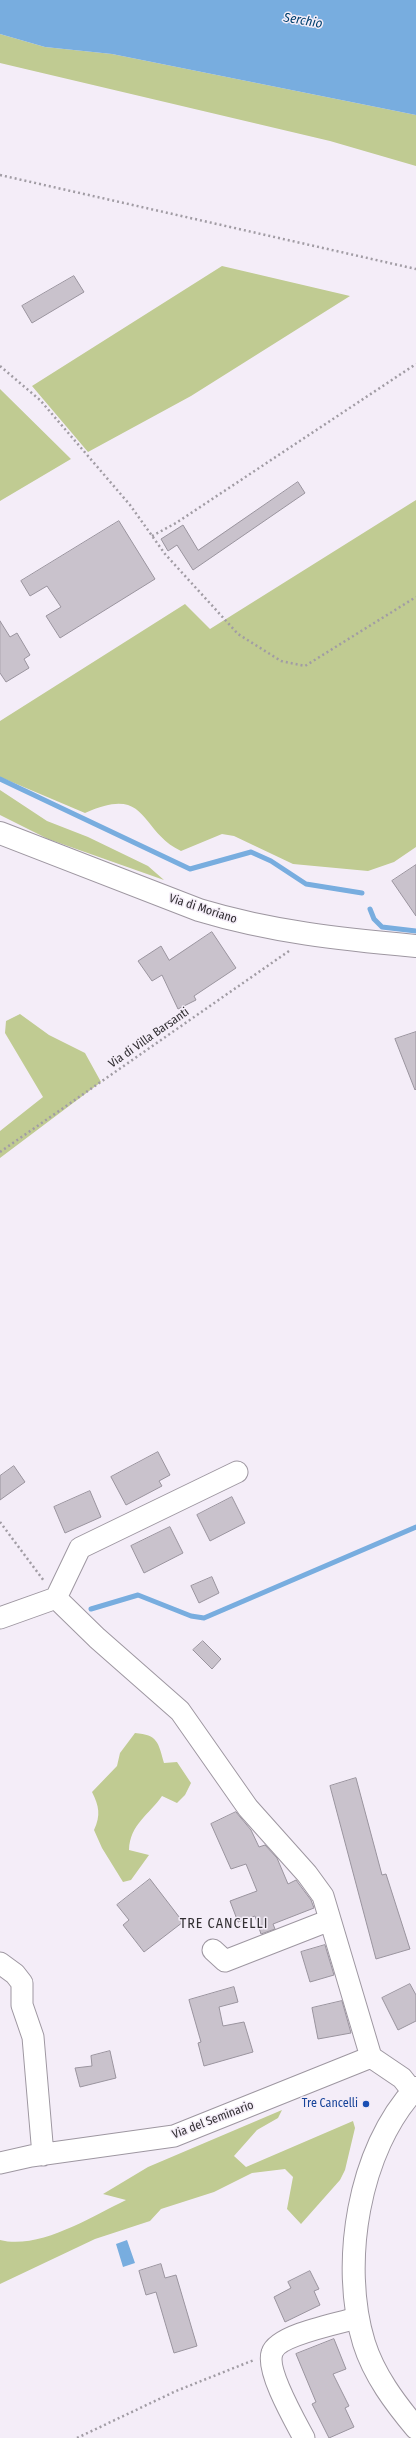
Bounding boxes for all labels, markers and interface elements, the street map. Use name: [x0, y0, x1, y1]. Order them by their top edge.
water label: Serchio: [282, 10, 324, 32]
street label: Via di Moriano: [167, 891, 239, 927]
street label: Via di Villa Barsanti: [106, 1005, 192, 1071]
district label: TRE CANCELLI: [180, 1916, 268, 1932]
place label: Tre Cancelli: [302, 2097, 358, 2111]
street label: Via del Seminario: [170, 2098, 256, 2142]
marker: Tre Cancelli: [361, 2099, 371, 2109]

